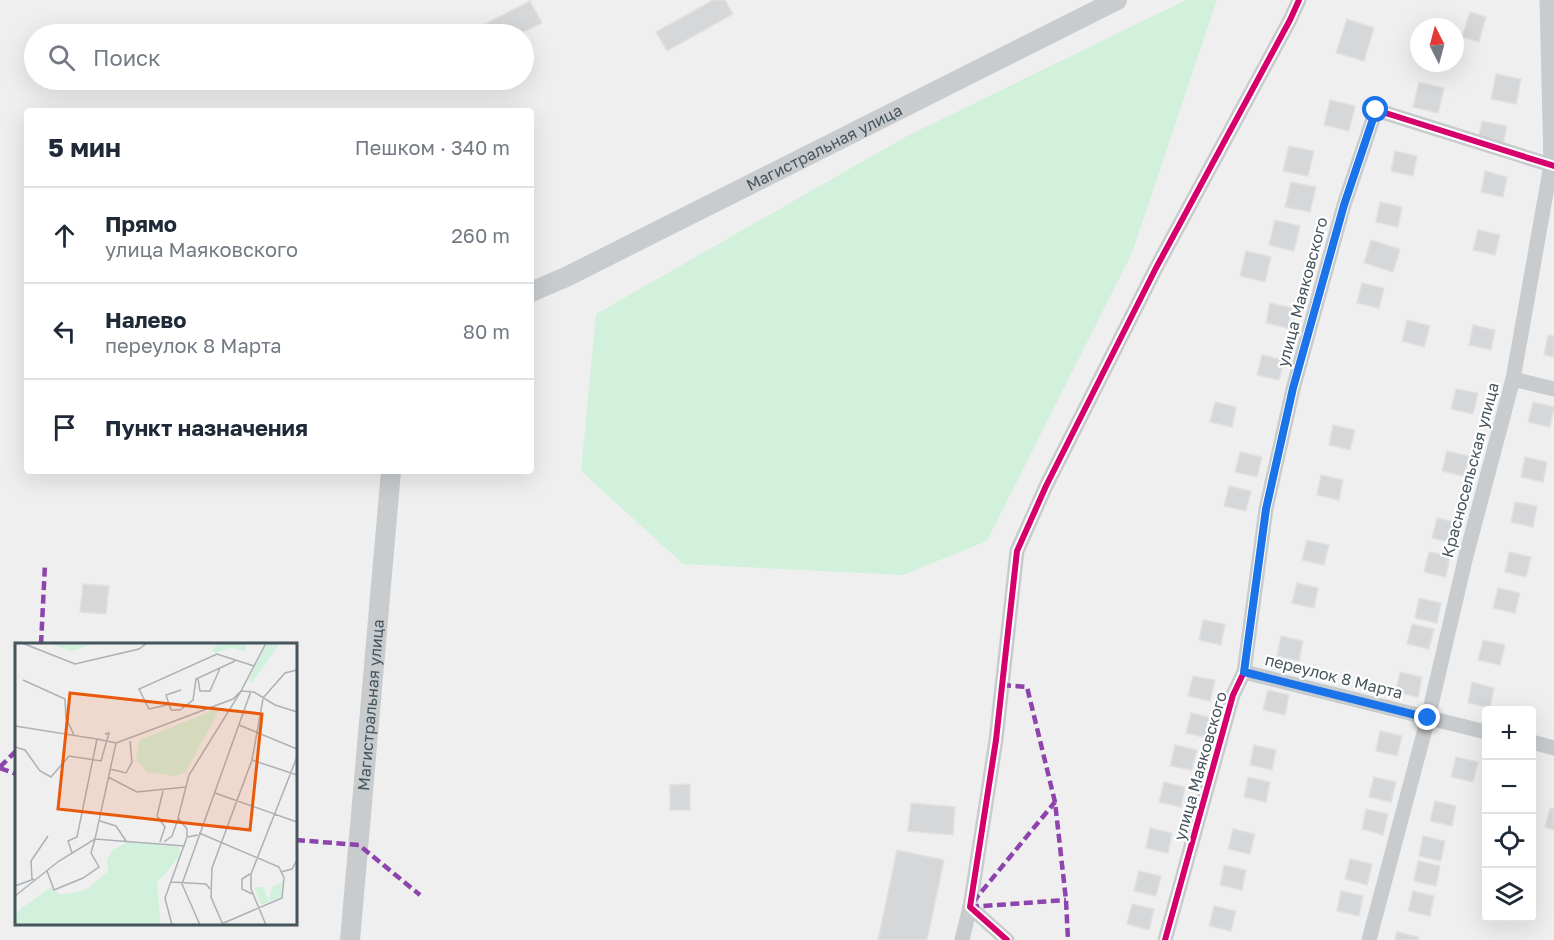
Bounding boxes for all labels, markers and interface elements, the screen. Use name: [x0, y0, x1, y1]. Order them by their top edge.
north arrow: [1410, 18, 1464, 72]
search box: [24, 24, 534, 90]
icon: search: [45, 41, 78, 74]
text: Поиск: [93, 44, 161, 71]
route start: [1362, 96, 1388, 122]
street label: Магистральная улица: [743, 100, 906, 195]
text: 5 мин: [48, 132, 121, 163]
text: Пешком · 340 m: [355, 135, 510, 159]
text: Прямо: [105, 210, 177, 237]
street label: улица Маяковского: [1272, 215, 1332, 369]
icon: ahead: [48, 219, 81, 252]
text: 260 m: [451, 223, 510, 247]
text: улица Маяковского: [105, 237, 298, 261]
text: Налево: [105, 306, 187, 333]
icon: left: [48, 315, 81, 348]
text: 80 m: [463, 319, 510, 343]
text: переулок 8 Марта: [105, 333, 282, 357]
street label: Красносельская улица: [1437, 380, 1503, 560]
icon: arrive: [48, 411, 81, 444]
text: Пункт назначения: [105, 414, 308, 441]
street label: Магистральная улица: [353, 618, 388, 791]
inset map: [15, 643, 297, 925]
street label: переулок 8 Марта: [1263, 649, 1405, 703]
street label: улица Маяковского: [1169, 689, 1231, 843]
route end: [1414, 704, 1440, 730]
map controls: [1482, 706, 1536, 922]
button: +: [1482, 706, 1536, 760]
button: −: [1482, 760, 1536, 814]
button: locate: [1482, 814, 1536, 868]
button: layers: [1482, 868, 1536, 922]

